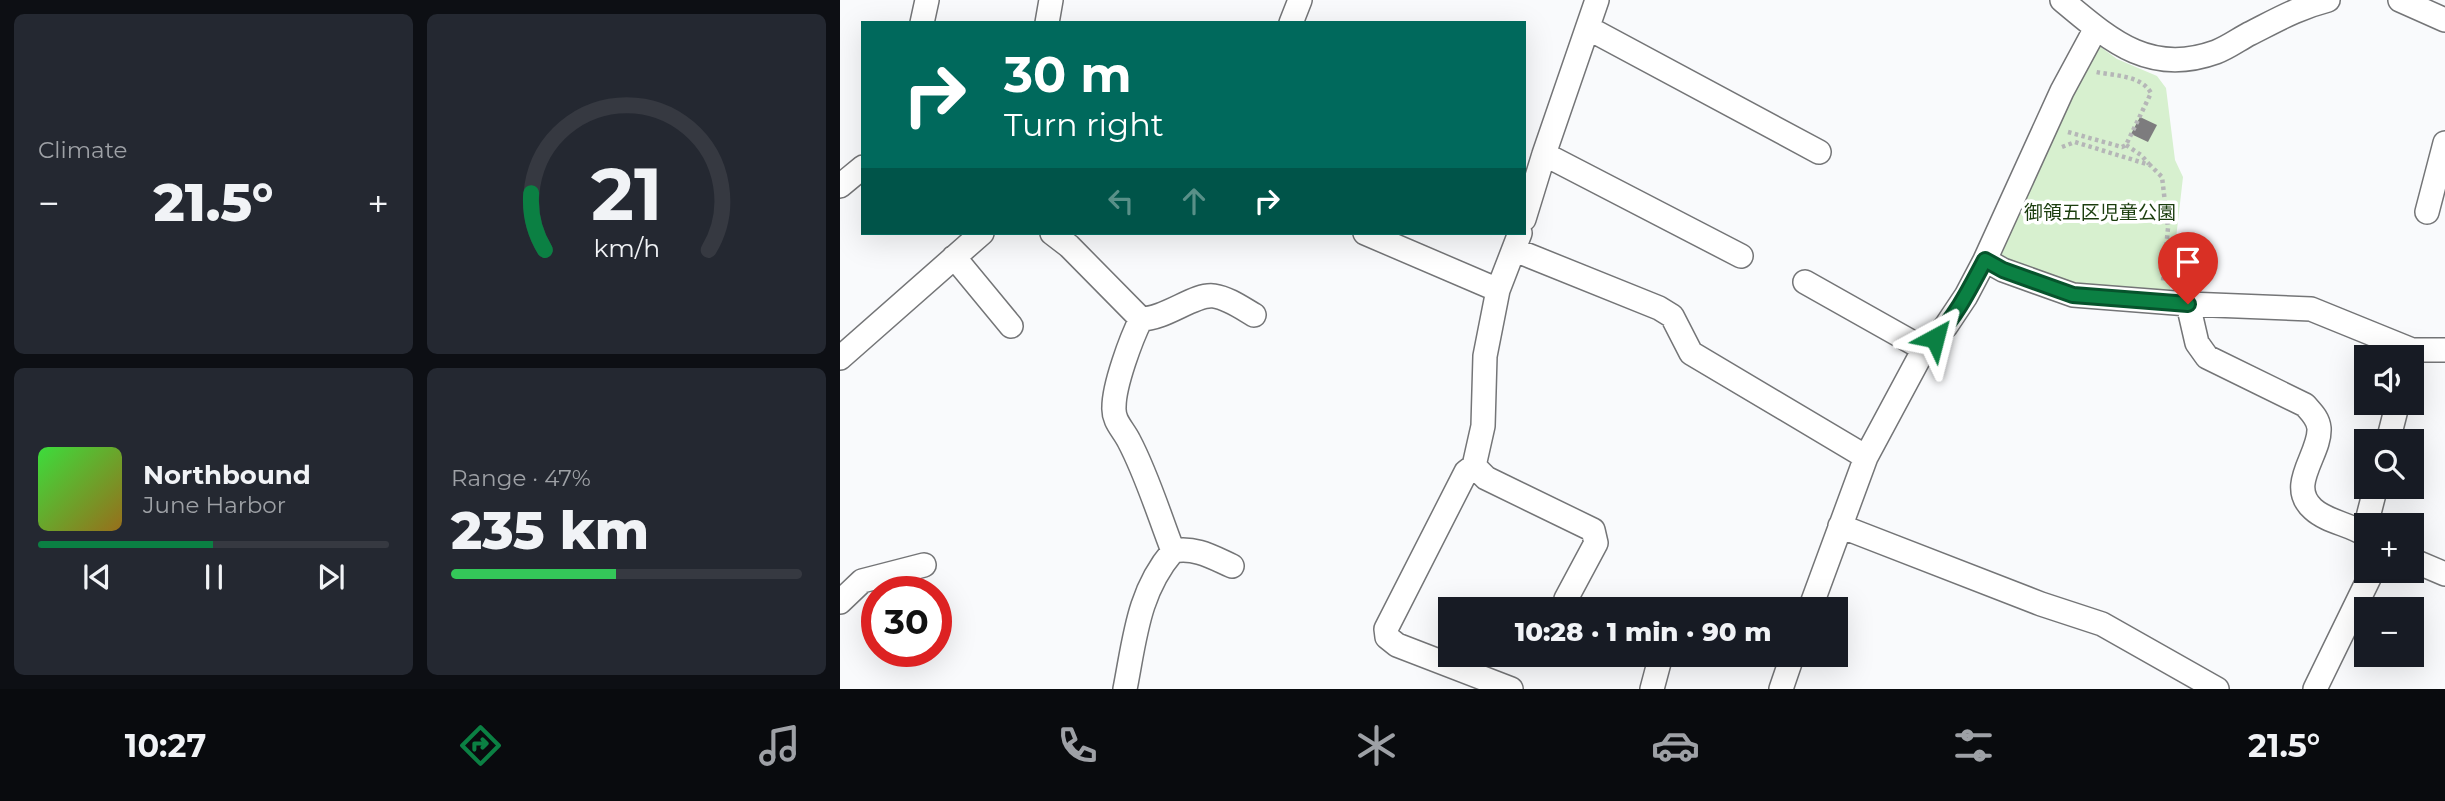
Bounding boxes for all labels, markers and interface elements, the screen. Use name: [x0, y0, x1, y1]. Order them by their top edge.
text: 30 m: [1004, 45, 1132, 104]
icon: right: [889, 49, 980, 140]
text: Turn right: [1004, 105, 1164, 144]
text: Climate: [38, 136, 127, 164]
text: 21: [591, 150, 662, 238]
text: 21.5°: [154, 171, 274, 234]
text: −: [38, 180, 60, 227]
text: +: [367, 180, 389, 227]
icon: left: [1102, 182, 1140, 220]
icon: ahead: [1175, 182, 1213, 220]
icon: right: [1248, 182, 1286, 220]
park label: 御領五区児童公園: [2024, 201, 2176, 224]
pin: [2158, 232, 2218, 304]
text: km/h: [593, 233, 660, 263]
icon: arrive: [2169, 243, 2207, 281]
position arrow: [1898, 301, 1972, 375]
map controls: [2354, 345, 2424, 667]
button: sound: [2354, 345, 2424, 415]
button: search: [2354, 429, 2424, 499]
text: Northbound: [143, 459, 311, 491]
text: Range · 47%: [451, 464, 591, 492]
text: June Harbor: [143, 491, 286, 519]
text: 235 km: [451, 499, 649, 562]
button: +: [2354, 513, 2424, 583]
icon: previous: [78, 558, 116, 596]
icon: pause: [195, 558, 233, 596]
icon: next: [312, 558, 350, 596]
speed limit sign: 30: [861, 576, 952, 667]
button: −: [2354, 597, 2424, 667]
text: 10:28 · 1 min · 90 m: [1515, 616, 1771, 648]
icon: directions: [456, 721, 505, 770]
icon: music: [755, 721, 804, 770]
icon: phone: [1053, 721, 1102, 770]
icon: climate: [1352, 721, 1401, 770]
icon: car: [1651, 721, 1700, 770]
icon: filters: [1949, 721, 1998, 770]
text: 10:27: [125, 726, 206, 765]
text: 21.5°: [2248, 726, 2320, 765]

